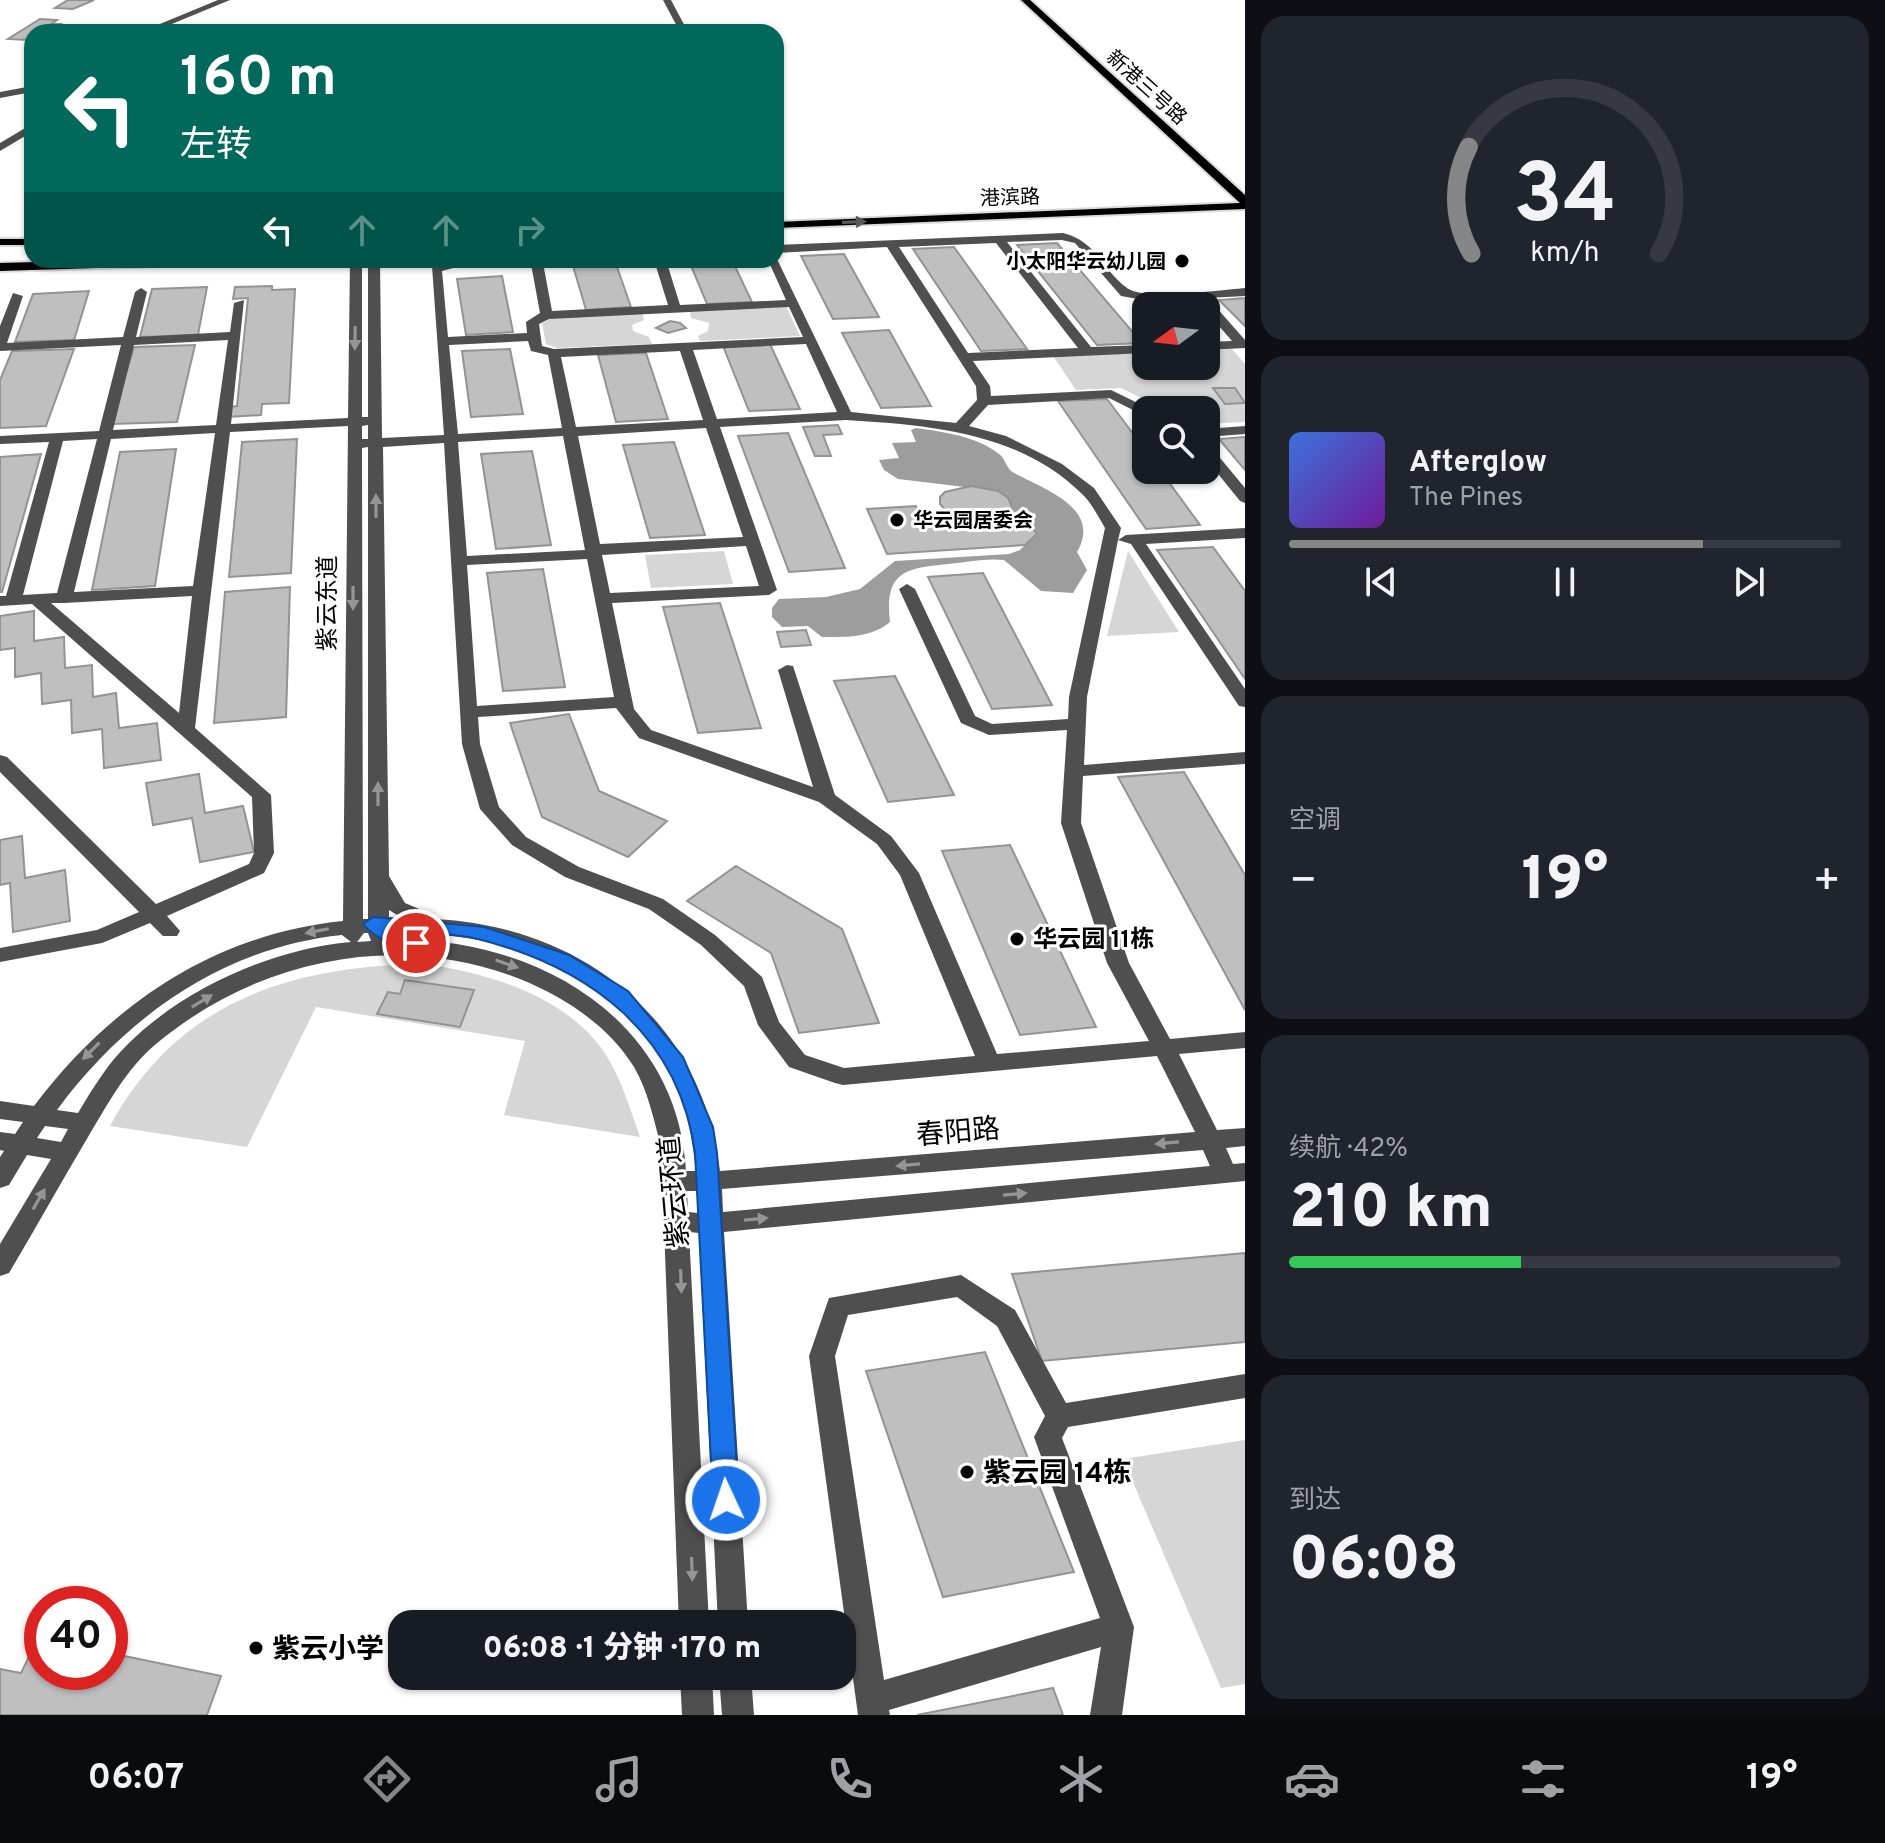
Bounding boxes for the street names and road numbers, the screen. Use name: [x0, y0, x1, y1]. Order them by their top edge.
street label: 新港三号路: [1100, 45, 1192, 132]
street label: 港滨路: [980, 185, 1041, 213]
street label: 紫云东道: [314, 555, 344, 651]
street label: 春阳路: [915, 1112, 1002, 1156]
street label: 紫云环道: [653, 1134, 699, 1249]

